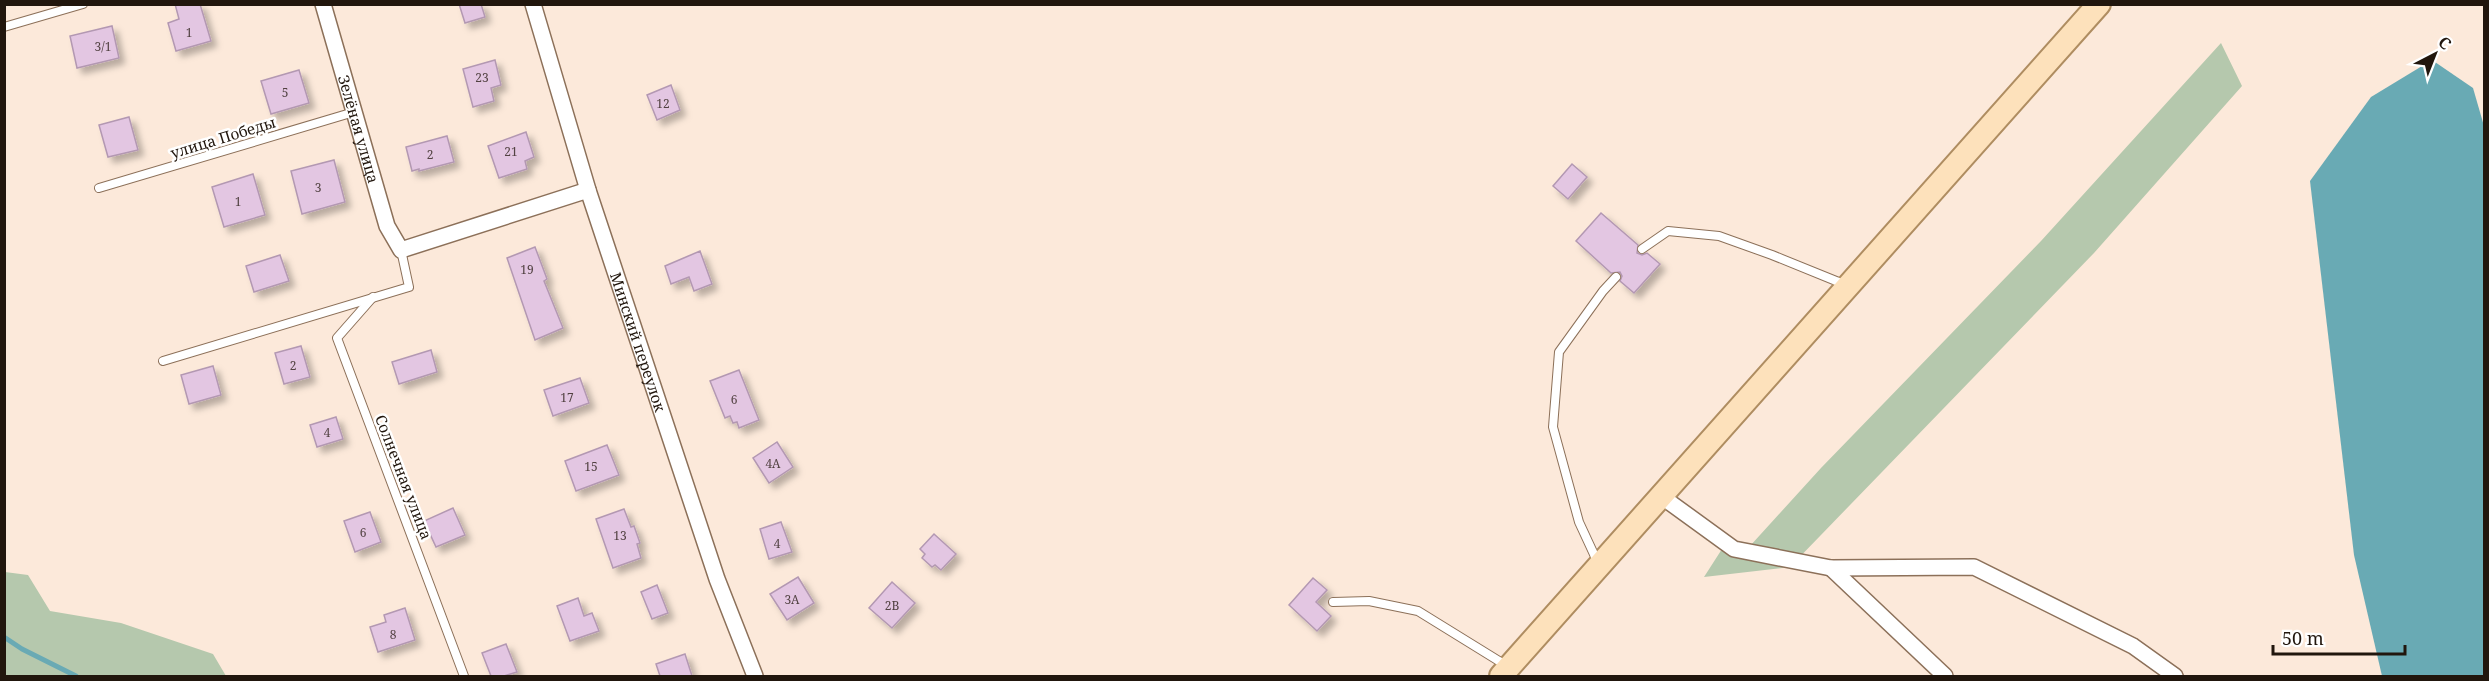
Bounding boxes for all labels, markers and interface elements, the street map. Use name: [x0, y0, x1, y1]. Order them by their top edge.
house number: 1: [186, 24, 192, 41]
north arrow: [2405, 24, 2465, 84]
text: С: [2434, 31, 2456, 55]
house number: 3/1: [95, 38, 111, 55]
house number: 23: [475, 69, 489, 86]
street label: Зелёная улица: [334, 72, 384, 185]
house number: 5: [282, 84, 288, 101]
house number: 12: [656, 95, 670, 112]
street label: улица Победы: [168, 111, 278, 163]
house number: 21: [504, 143, 518, 160]
house number: 2: [427, 146, 433, 163]
house number: 3: [315, 179, 322, 196]
house number: 1: [235, 193, 241, 210]
house number: 19: [520, 261, 534, 278]
street label: Минский переулок: [606, 270, 671, 414]
house number: 2: [290, 357, 296, 374]
house number: 17: [560, 389, 574, 406]
house number: 6: [731, 391, 738, 408]
street label: Солнечная улица: [371, 412, 437, 542]
house number: 4: [324, 424, 331, 441]
house number: 4А: [765, 455, 781, 472]
house number: 15: [584, 458, 598, 475]
house number: 6: [360, 524, 367, 541]
house number: 13: [613, 527, 627, 544]
house number: 4: [774, 535, 781, 552]
house number: 3А: [784, 591, 800, 608]
house number: 2В: [885, 597, 899, 614]
scale bar: [2273, 618, 2405, 656]
house number: 8: [390, 626, 397, 643]
text: 50 m: [2282, 626, 2324, 650]

